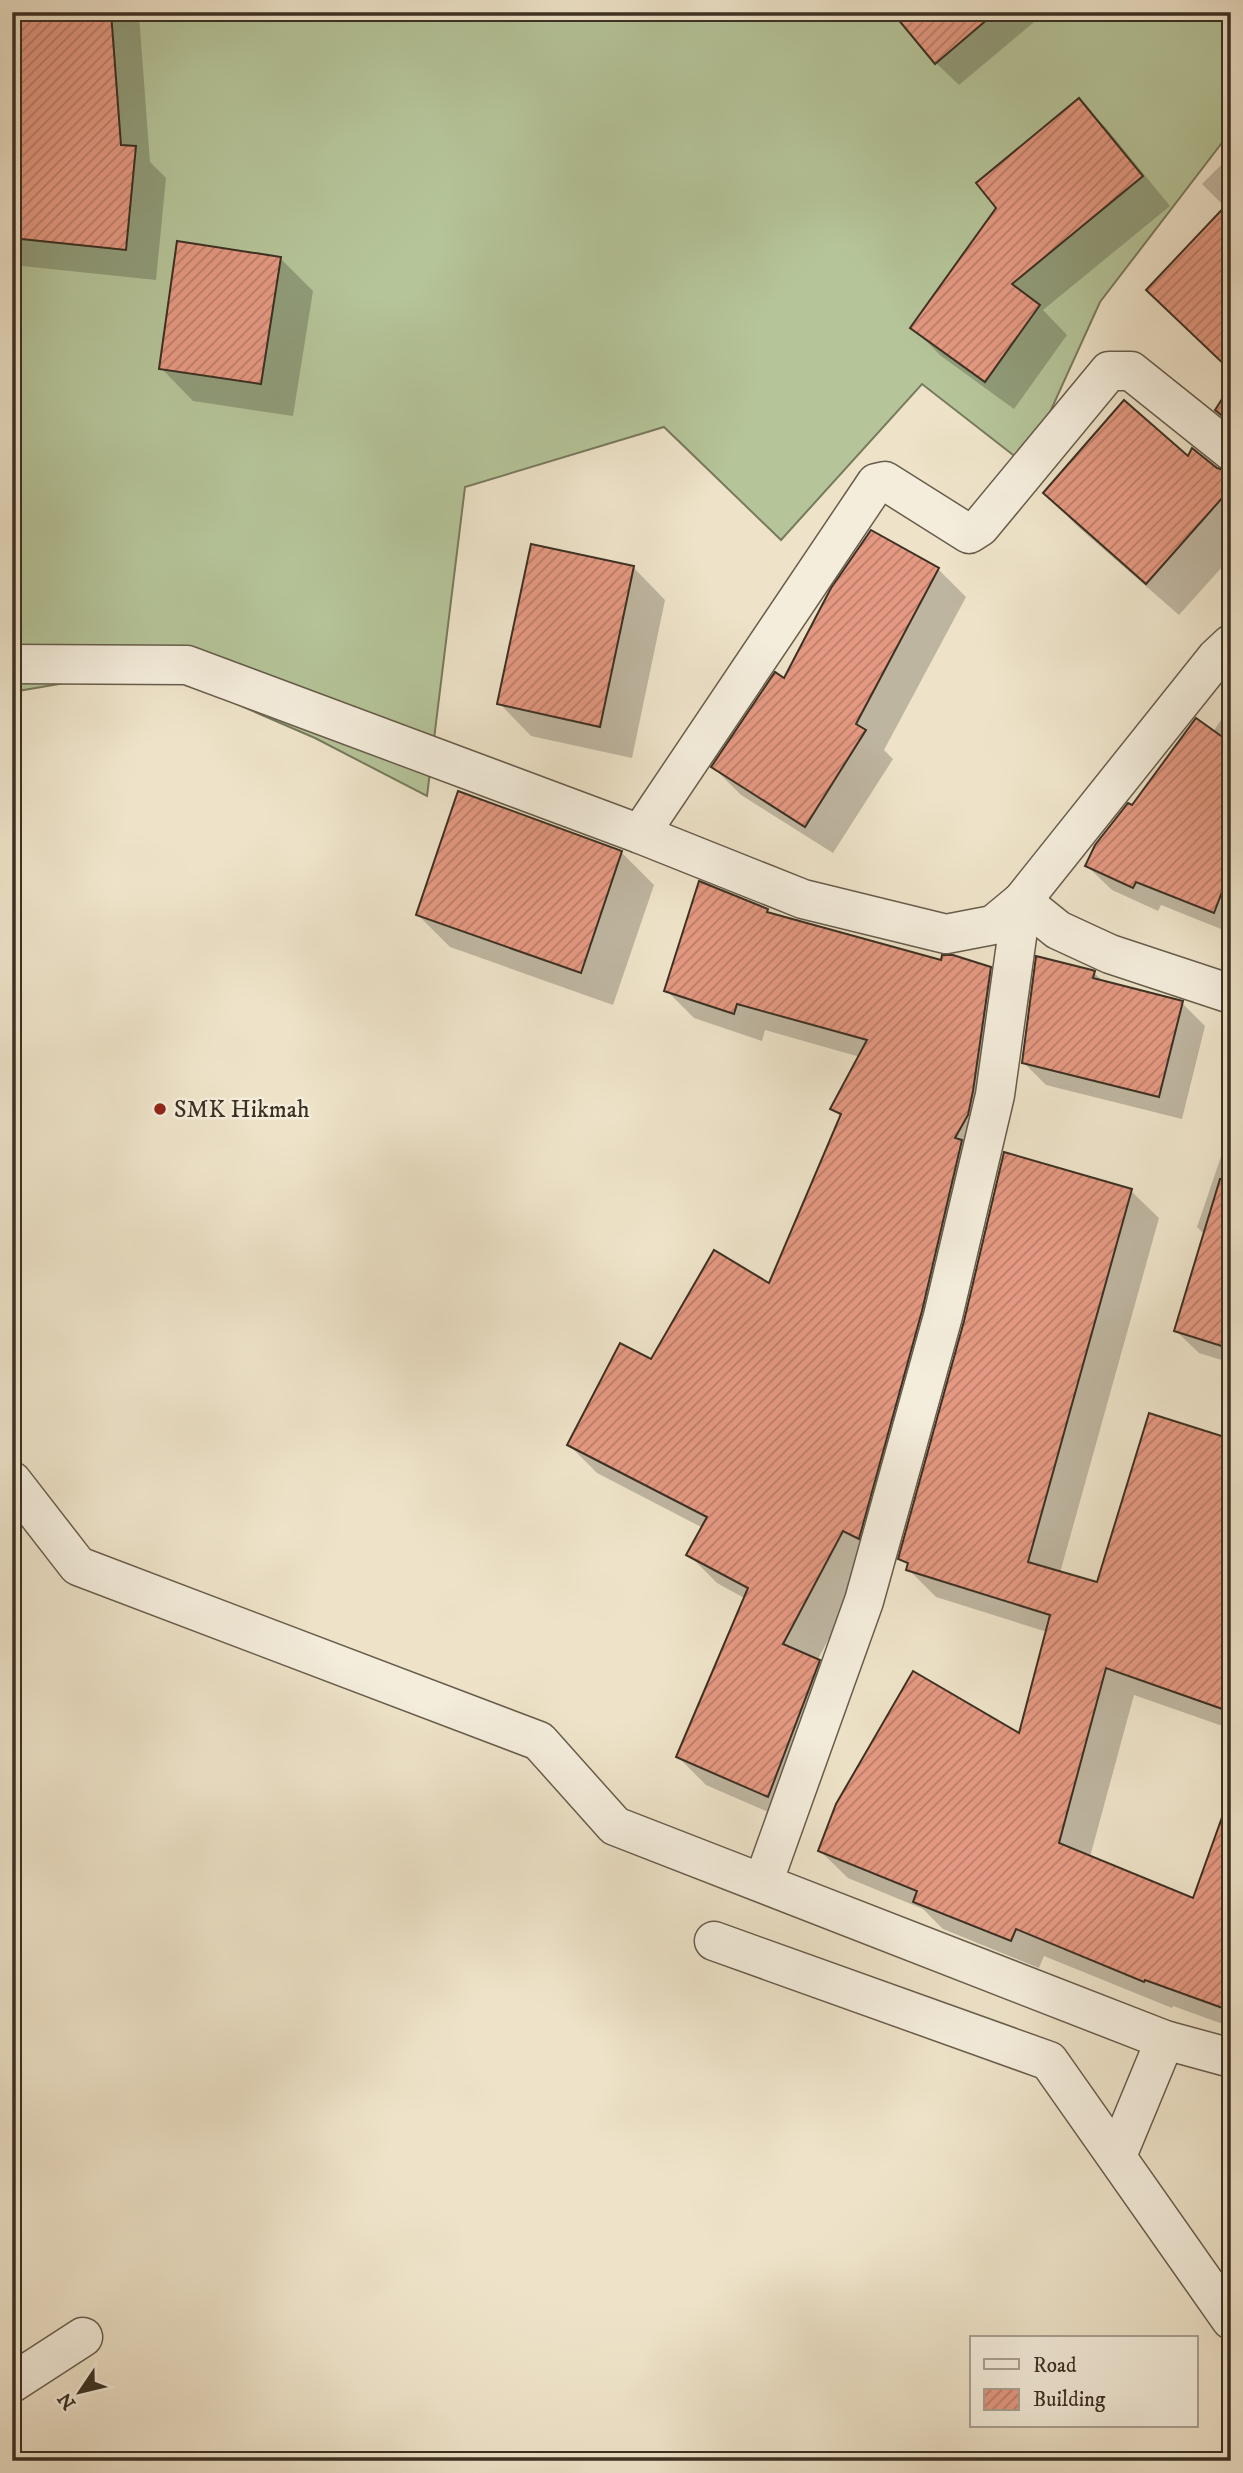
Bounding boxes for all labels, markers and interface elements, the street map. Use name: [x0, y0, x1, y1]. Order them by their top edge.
place label: SMK Hikmah: [174, 1095, 310, 1125]
marker: SMK Hikmah: [152, 1101, 168, 1117]
legend: [970, 2336, 1198, 2428]
text: Road: [1033, 2353, 1077, 2379]
north arrow: [46, 2358, 116, 2428]
text: Building: [1033, 2387, 1106, 2413]
text: N: [53, 2388, 81, 2414]

